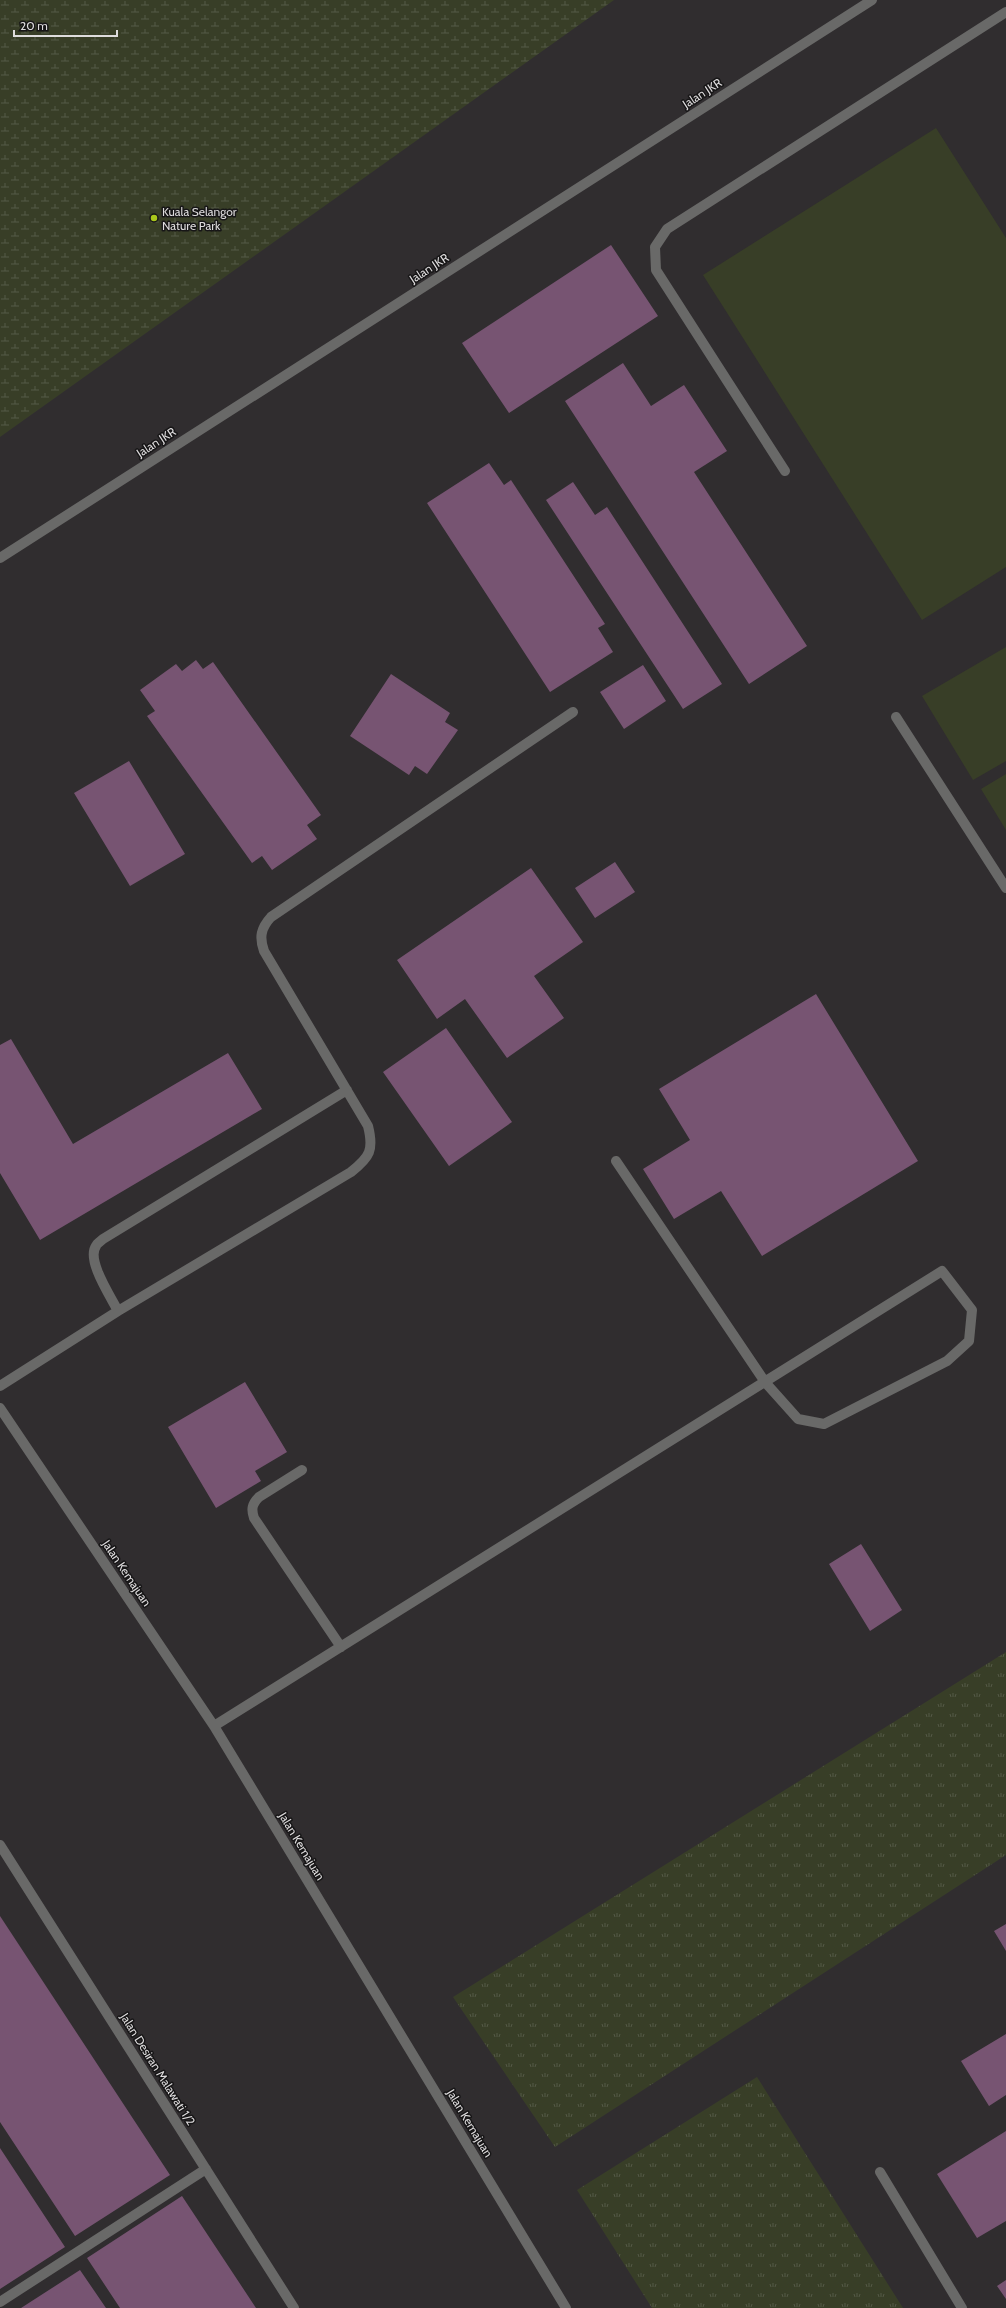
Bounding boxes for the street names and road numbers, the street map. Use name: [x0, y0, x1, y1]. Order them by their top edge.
street label: Jalan JKR: [679, 74, 725, 112]
street label: Jalan JKR: [406, 249, 452, 287]
street label: Jalan JKR: [133, 423, 179, 461]
street label: Jalan Kemajuan: [99, 1536, 155, 1609]
street label: Jalan Kemajuan: [275, 1808, 328, 1883]
street label: Jalan Desiran Malawati 1/2: [117, 2009, 199, 2128]
street label: Jalan Kemajuan: [443, 2085, 496, 2160]

